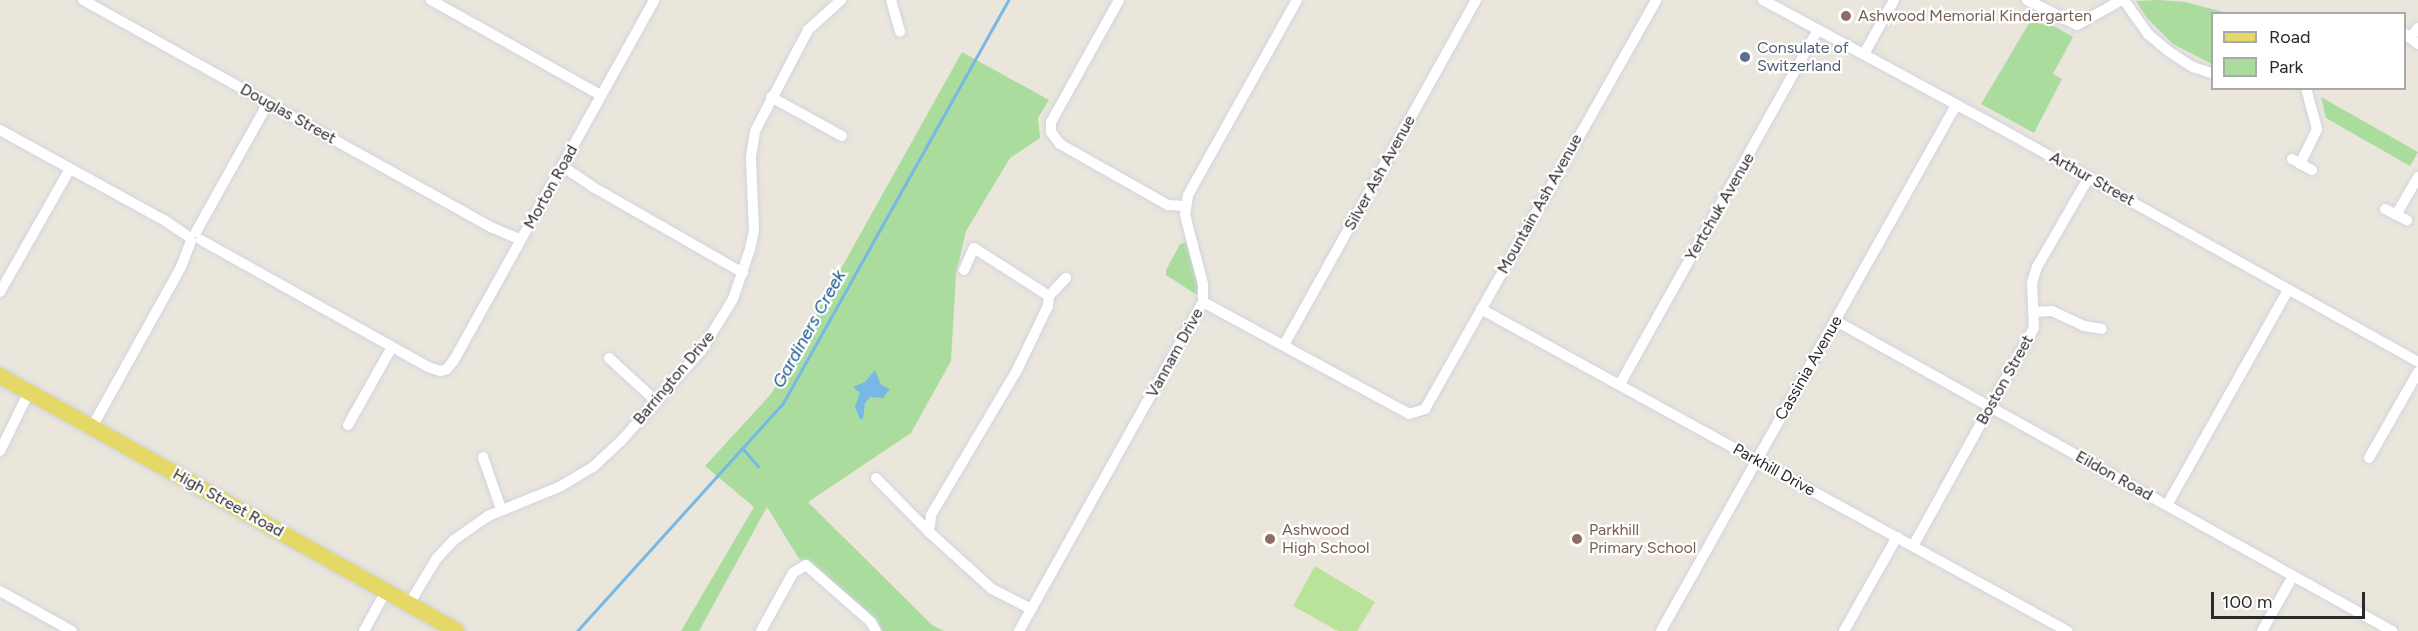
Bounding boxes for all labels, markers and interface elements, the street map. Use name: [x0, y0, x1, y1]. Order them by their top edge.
place label: Ashwood Memorial Kindergarten: [1858, 6, 2092, 26]
marker: Ashwood Memorial Kindergarten: [1839, 9, 1853, 23]
legend: [2211, 12, 2406, 90]
text: Road: [2269, 26, 2310, 48]
place label: Consulate of Switzerland: [1757, 38, 1849, 76]
marker: Consulate of Switzerland: [1738, 50, 1752, 64]
text: Park: [2269, 56, 2303, 78]
street label: Douglas Street: [237, 80, 339, 148]
street label: Silver Ash Avenue: [1340, 112, 1420, 234]
street label: Mountain Ash Avenue: [1494, 131, 1586, 277]
street label: Morton Road: [520, 142, 582, 232]
street label: Arthur Street: [2046, 148, 2138, 210]
street label: Yertchuk Avenue: [1681, 150, 1759, 264]
water label: Gardiners Creek: [768, 266, 850, 392]
street label: Vannam Drive: [1143, 305, 1207, 401]
street label: Cassinia Avenue: [1771, 312, 1847, 424]
street label: Barrington Drive: [629, 327, 719, 429]
street label: Boston Street: [1972, 332, 2038, 428]
street label: Parkhill Drive: [1730, 440, 1818, 500]
street label: Eildon Road: [2072, 447, 2156, 505]
street label: High Street Road: [169, 465, 287, 541]
place label: Ashwood High School: [1282, 520, 1369, 558]
place label: Parkhill Primary School: [1589, 520, 1696, 558]
marker: Ashwood High School: [1263, 532, 1277, 546]
marker: Parkhill Primary School: [1570, 532, 1584, 546]
scale bar: [2214, 580, 2368, 618]
text: 100 m: [2222, 591, 2272, 613]

